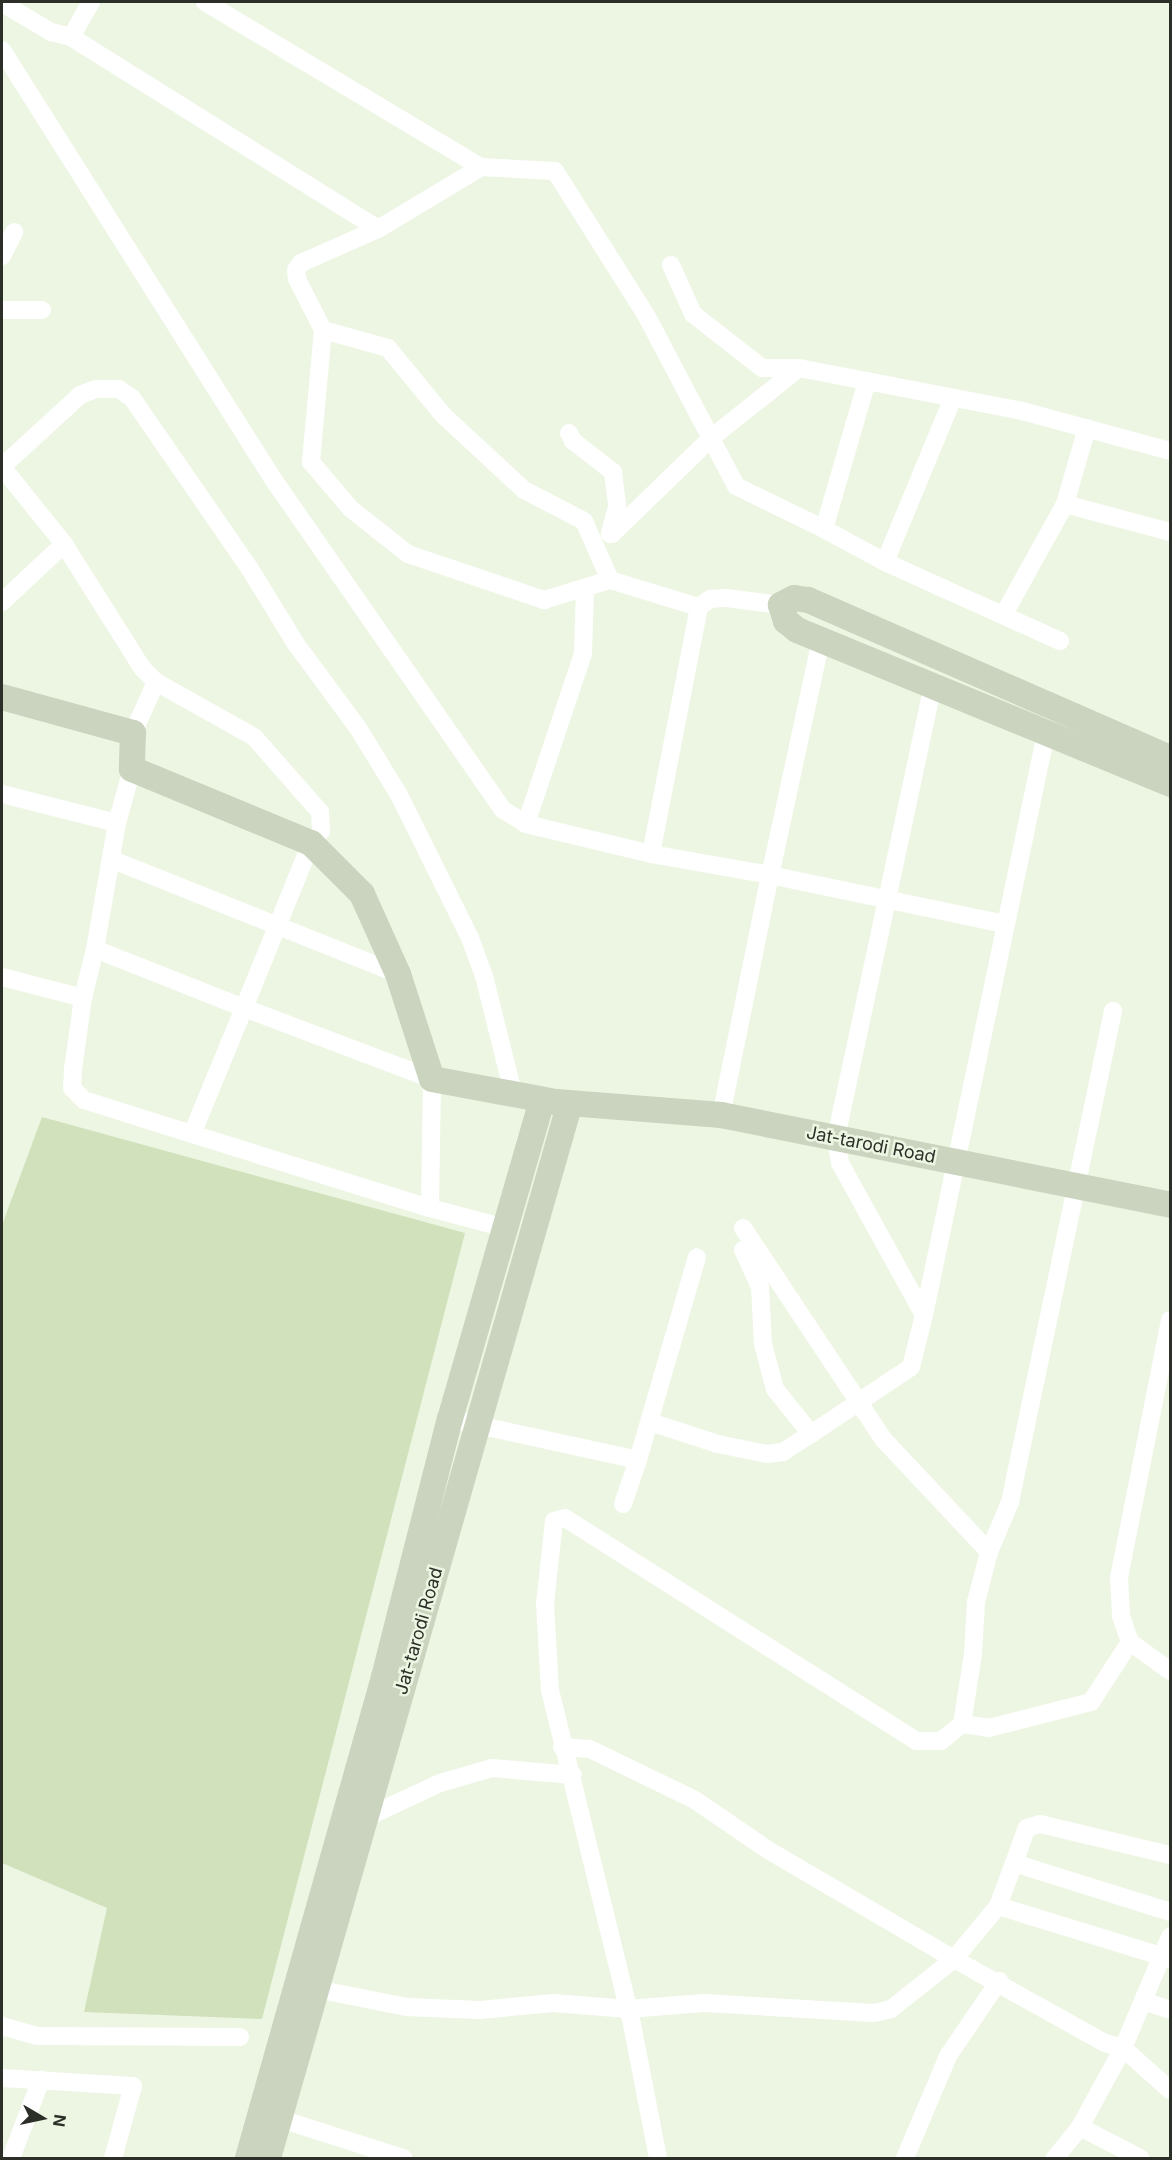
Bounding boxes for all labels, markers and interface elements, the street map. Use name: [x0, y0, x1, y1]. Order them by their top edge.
street label: Jat-tarodi Road: [804, 1122, 938, 1168]
street label: Jat-tarodi Road: [391, 1565, 447, 1697]
north arrow: [12, 2088, 72, 2148]
text: N: [49, 2113, 71, 2128]

